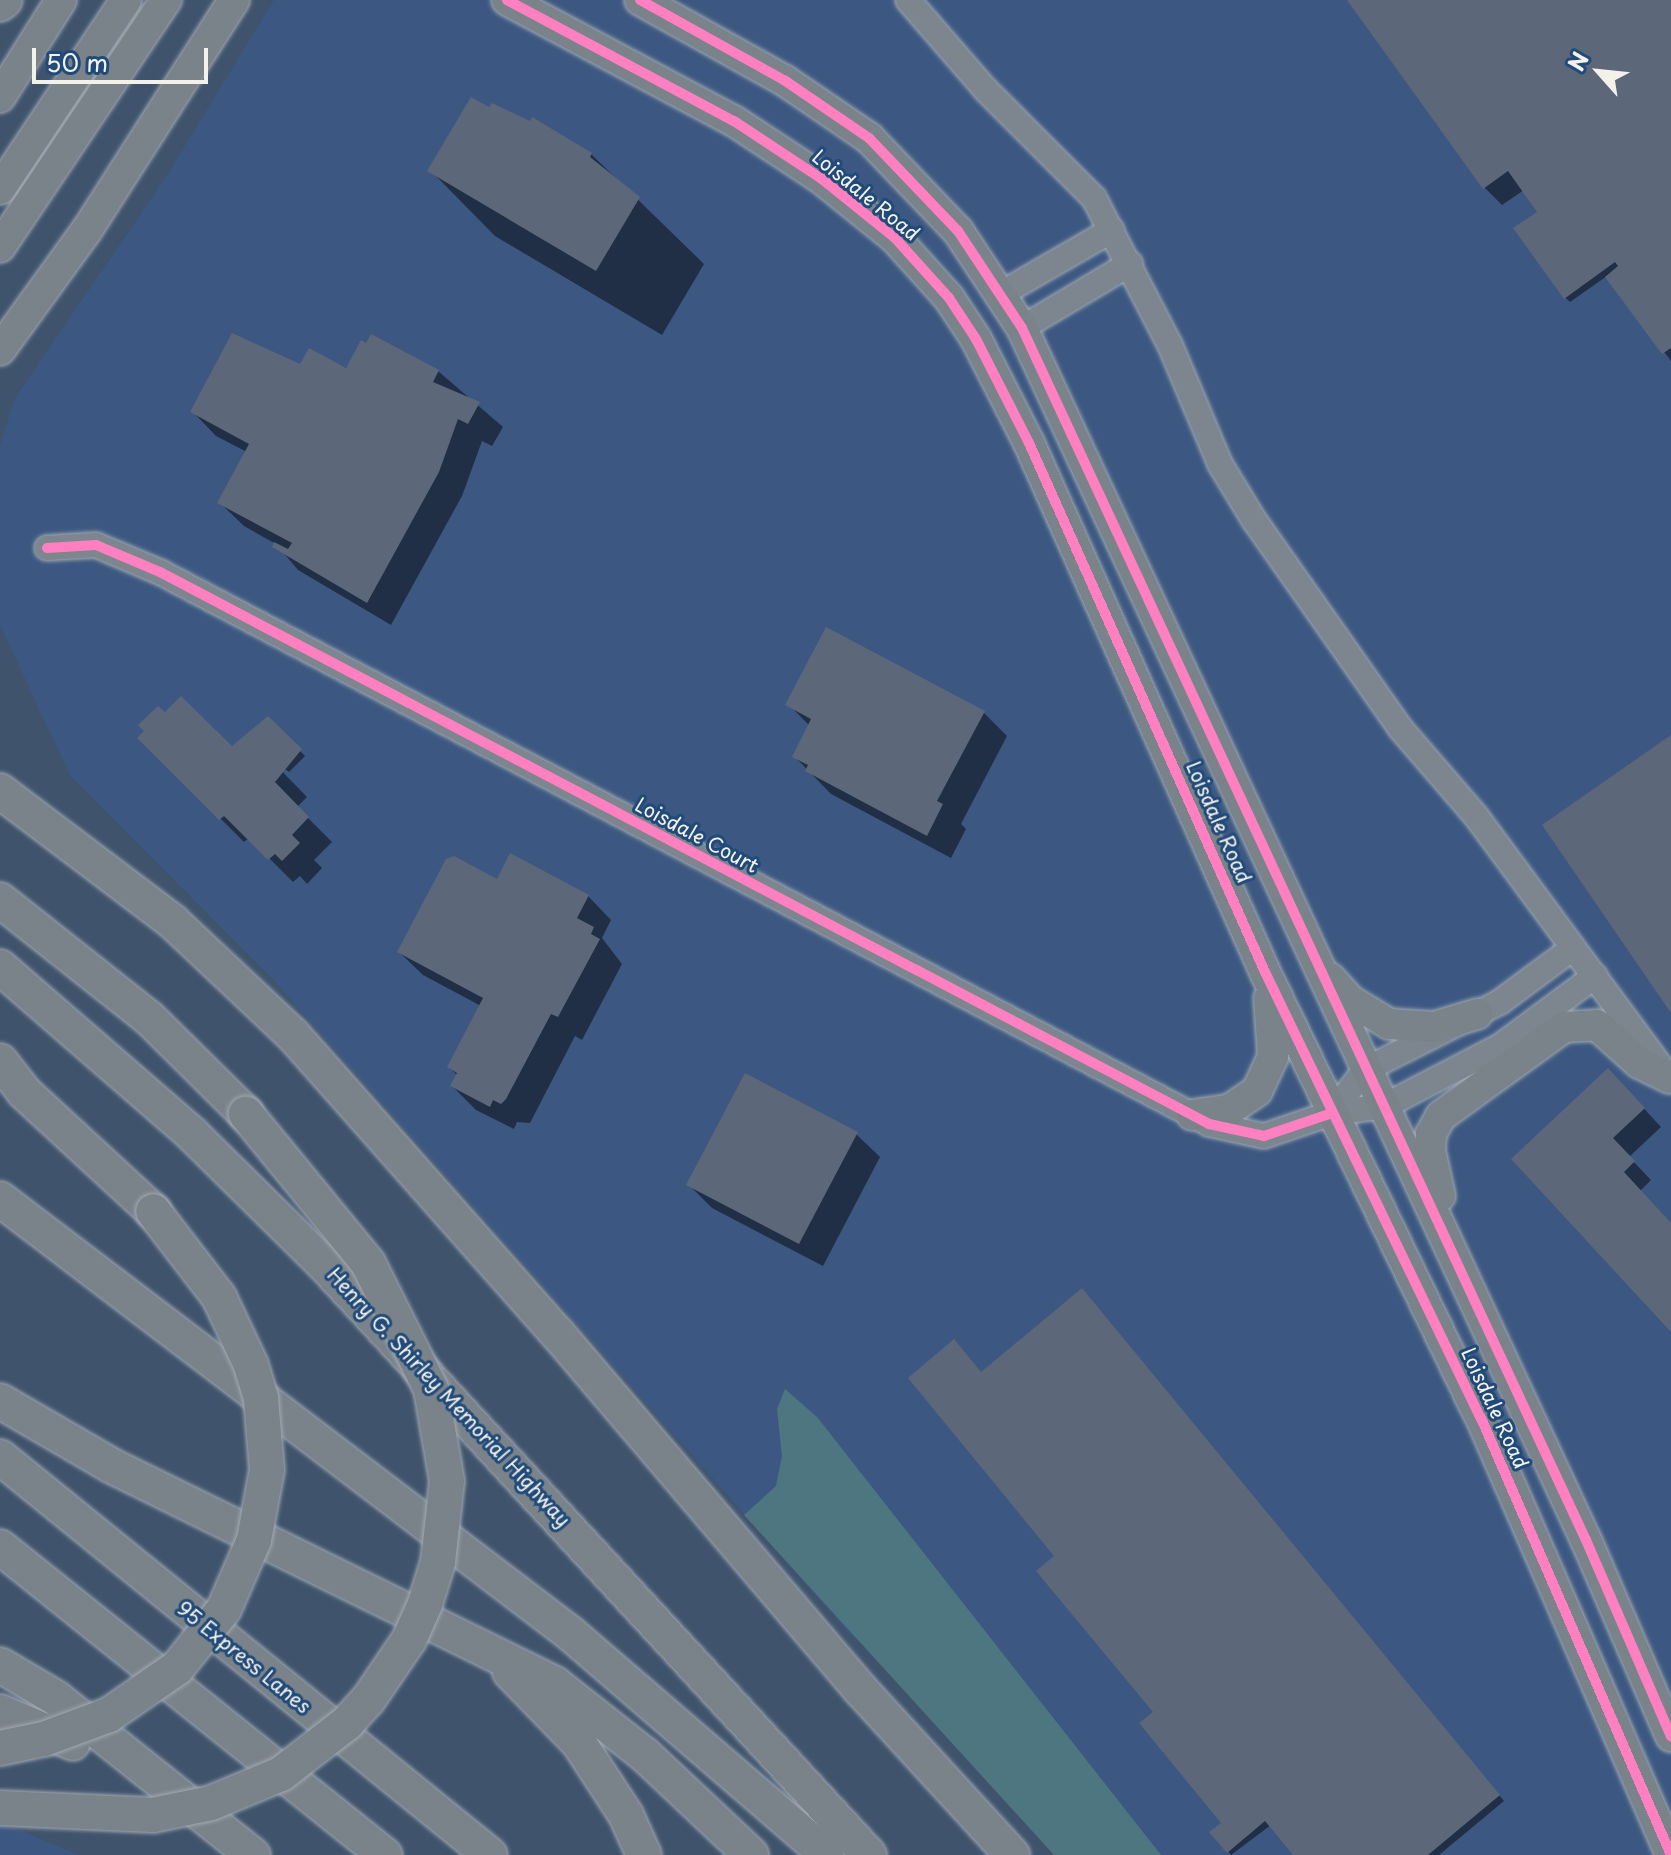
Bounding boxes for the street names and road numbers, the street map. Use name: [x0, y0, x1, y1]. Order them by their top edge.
street label: Loisdale Road: [807, 144, 925, 246]
street label: Loisdale Road: [1181, 757, 1257, 887]
street label: Loisdale Court: [630, 792, 764, 878]
street label: Henry G. Shirley Memorial Highway: [321, 1261, 577, 1533]
street label: Loisdale Road: [1456, 1343, 1534, 1473]
street label: 95 Express Lanes: [172, 1595, 316, 1719]

